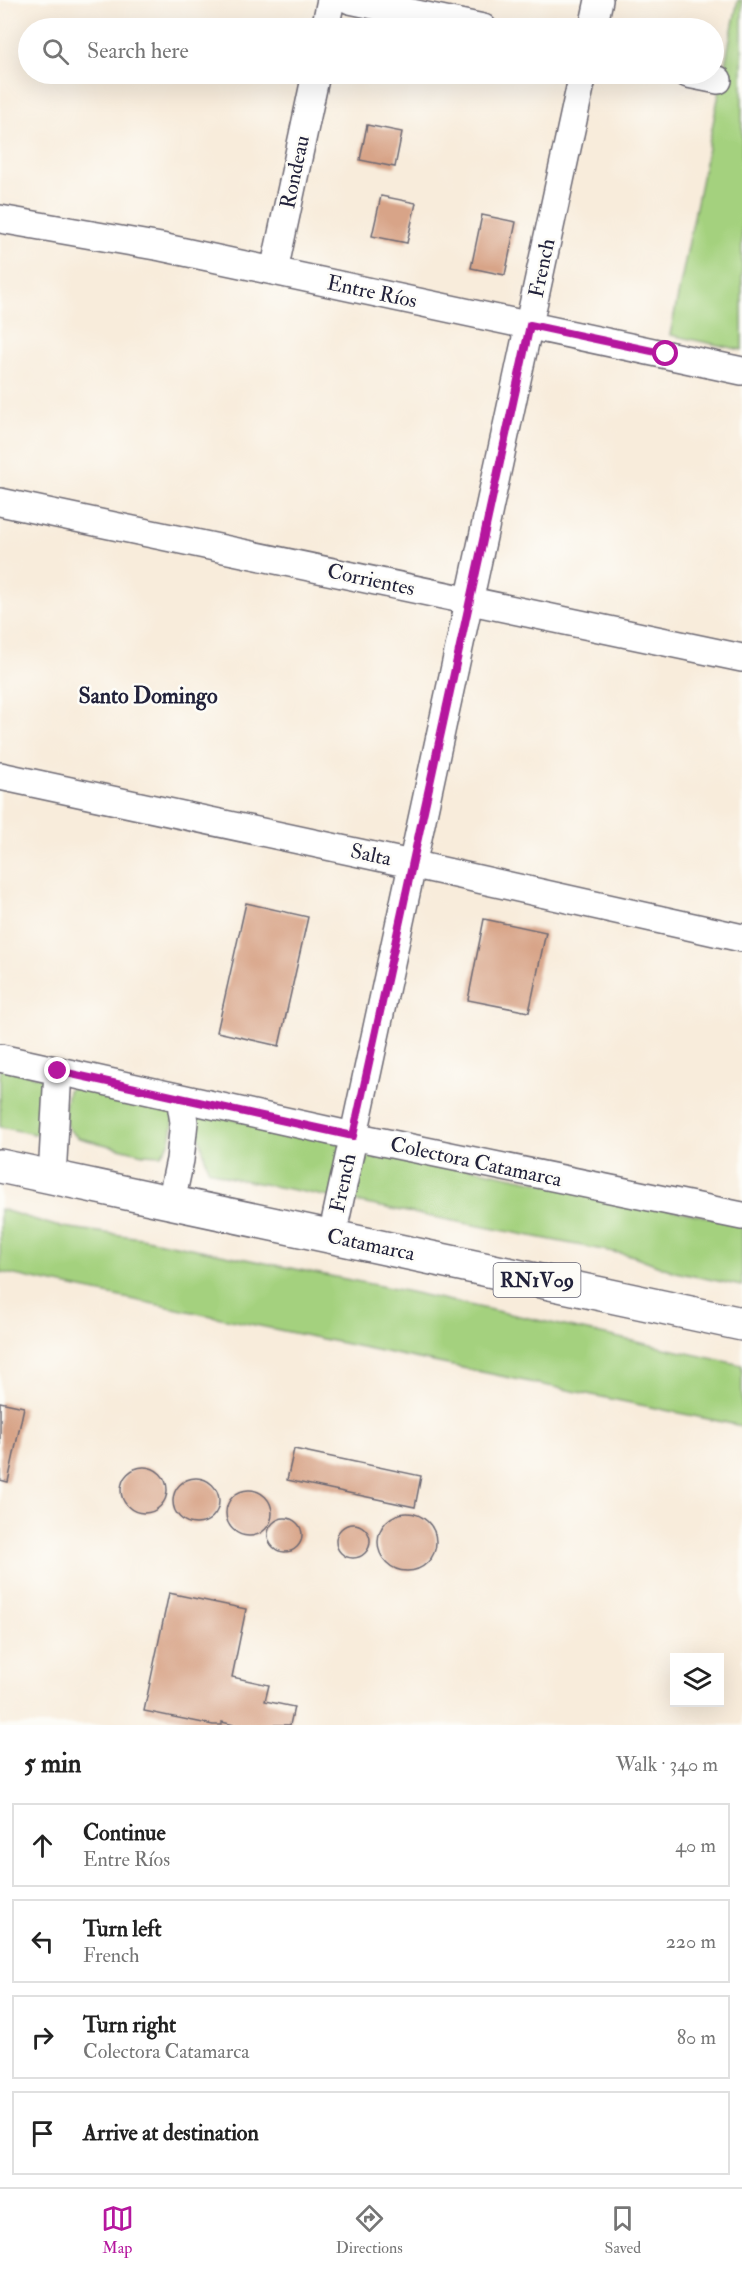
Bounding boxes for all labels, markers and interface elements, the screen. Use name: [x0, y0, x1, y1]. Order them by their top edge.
search box: [18, 18, 724, 84]
icon: search: [39, 35, 72, 68]
text: Search here: [87, 37, 189, 65]
street label: Rondeau: [274, 133, 316, 211]
street label: French: [523, 236, 561, 300]
street label: Entre Ríos: [324, 269, 420, 315]
route start: [652, 340, 678, 366]
street label: Corrientes: [325, 558, 417, 602]
district label: Santo Domingo: [79, 682, 218, 711]
street label: Salta: [348, 838, 394, 873]
route end: [44, 1057, 70, 1083]
street label: Colectora Catamarca: [388, 1131, 565, 1193]
street label: French: [324, 1151, 362, 1215]
street label: Catamarca: [325, 1223, 418, 1268]
road number: RN1V09: [494, 1263, 580, 1297]
map controls: [670, 1653, 724, 1707]
button: layers: [670, 1653, 724, 1707]
text: 5 min: [24, 1748, 81, 1780]
text: Walk · 340 m: [616, 1752, 718, 1777]
text: Continue: [83, 1819, 166, 1847]
icon: ahead: [26, 1829, 59, 1862]
text: 40 m: [675, 1833, 716, 1858]
text: Entre Ríos: [83, 1847, 170, 1872]
text: Turn left: [83, 1915, 162, 1943]
icon: left: [26, 1925, 59, 1958]
text: 220 m: [666, 1929, 716, 1954]
text: French: [83, 1943, 140, 1968]
text: Turn right: [83, 2011, 176, 2039]
icon: right: [26, 2021, 59, 2054]
text: 80 m: [677, 2025, 716, 2050]
text: Colectora Catamarca: [83, 2039, 249, 2064]
icon: arrive: [26, 2117, 59, 2150]
text: Arrive at destination: [83, 2119, 259, 2147]
tab: Map: [101, 2202, 134, 2258]
tab: Directions: [336, 2202, 403, 2258]
tab: Saved: [605, 2202, 641, 2258]

